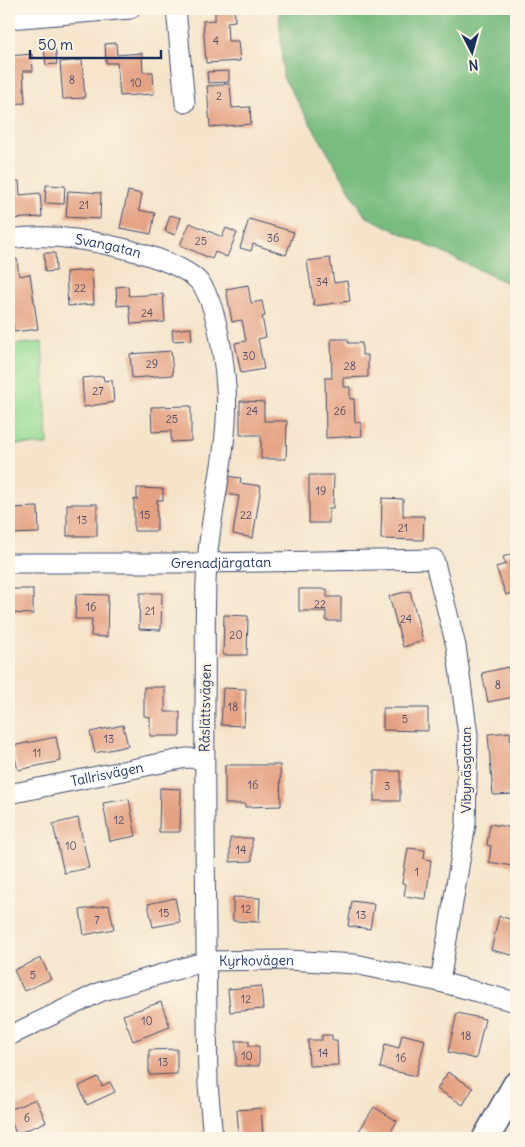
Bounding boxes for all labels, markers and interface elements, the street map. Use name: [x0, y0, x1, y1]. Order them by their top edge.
scale bar: [30, 28, 161, 60]
north arrow: [448, 28, 498, 78]
house number: 4: [213, 34, 219, 48]
text: 50 m: [38, 35, 73, 54]
text: N: [468, 55, 479, 74]
house number: 8: [69, 73, 75, 87]
house number: 10: [130, 76, 142, 90]
house number: 2: [216, 89, 222, 103]
house number: 21: [79, 198, 89, 212]
street label: Svangatan: [74, 230, 143, 262]
house number: 36: [267, 231, 279, 245]
house number: 25: [195, 234, 207, 248]
house number: 34: [316, 275, 328, 289]
house number: 22: [74, 281, 86, 295]
house number: 24: [141, 306, 153, 320]
house number: 30: [242, 349, 256, 363]
house number: 29: [146, 357, 158, 371]
house number: 28: [344, 359, 356, 373]
house number: 27: [92, 384, 104, 398]
house number: 24: [246, 404, 258, 418]
house number: 26: [334, 404, 346, 418]
house number: 25: [166, 412, 178, 426]
house number: 19: [316, 484, 326, 498]
house number: 15: [140, 508, 150, 522]
house number: 22: [240, 508, 252, 522]
house number: 13: [77, 513, 87, 527]
house number: 21: [398, 521, 408, 535]
street label: Grenadjärgatan: [171, 553, 271, 572]
house number: 22: [314, 597, 326, 611]
house number: 16: [86, 600, 96, 614]
house number: 21: [145, 604, 155, 618]
house number: 24: [400, 612, 412, 626]
house number: 20: [229, 628, 243, 642]
street label: Råslättsvägen: [195, 664, 215, 752]
house number: 8: [495, 678, 501, 692]
house number: 18: [228, 700, 238, 714]
house number: 5: [402, 712, 408, 726]
street label: Vibynäsgatan: [457, 727, 475, 813]
house number: 13: [104, 732, 114, 746]
house number: 11: [33, 746, 41, 760]
street label: Tallrisvägen: [69, 758, 145, 790]
house number: 16: [248, 778, 258, 792]
house number: 3: [384, 779, 390, 793]
house number: 12: [114, 813, 124, 827]
house number: 10: [65, 839, 77, 853]
house number: 14: [236, 843, 246, 857]
house number: 1: [415, 865, 419, 879]
house number: 12: [241, 902, 251, 916]
house number: 15: [159, 906, 169, 920]
house number: 13: [356, 908, 366, 922]
house number: 7: [94, 913, 100, 927]
street label: Kyrkovägen: [219, 951, 295, 970]
house number: 5: [30, 968, 36, 982]
house number: 12: [241, 992, 251, 1006]
house number: 10: [141, 1014, 153, 1028]
house number: 18: [461, 1029, 471, 1043]
house number: 14: [318, 1046, 328, 1060]
house number: 10: [241, 1049, 253, 1063]
house number: 16: [396, 1051, 406, 1065]
house number: 13: [158, 1055, 168, 1069]
house number: 6: [24, 1111, 30, 1125]

